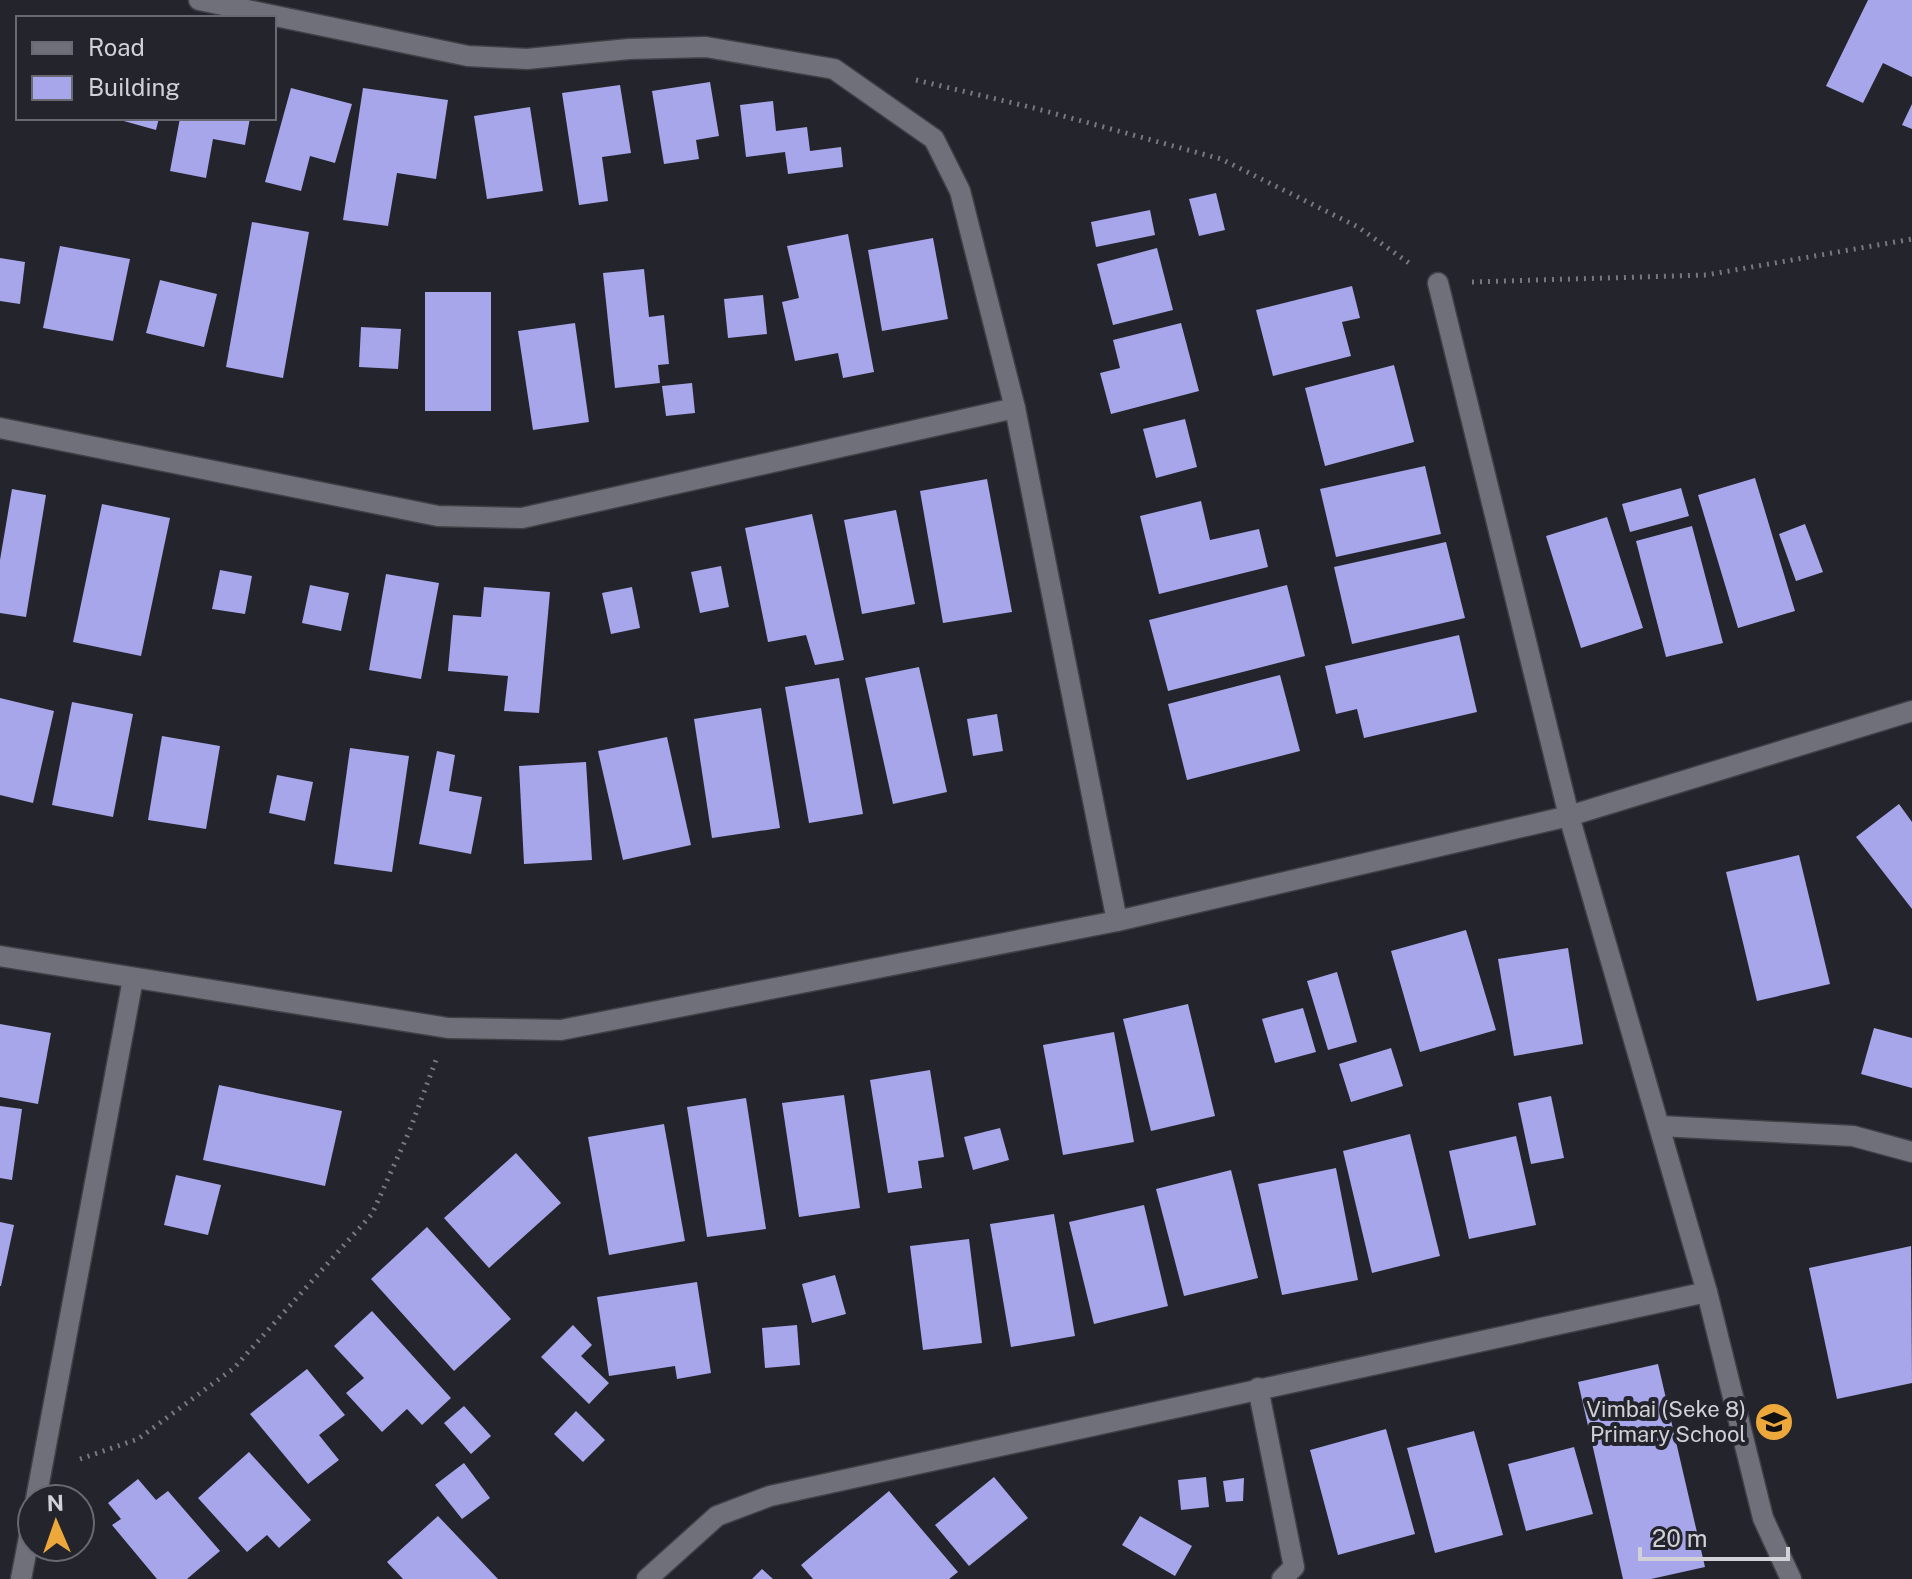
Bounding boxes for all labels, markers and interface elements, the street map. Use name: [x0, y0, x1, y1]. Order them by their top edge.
legend: [16, 16, 276, 120]
text: Road: [88, 33, 145, 61]
text: Building: [88, 73, 180, 101]
place label: Vimbai (Seke 8) Primary School: [1586, 1396, 1746, 1447]
school or university icon: Vimbai (Seke 8) Primary School: [1753, 1401, 1795, 1443]
north arrow: [16, 1483, 96, 1563]
text: N: [46, 1490, 64, 1516]
scale bar: [1640, 1511, 1788, 1561]
text: 20 m: [1652, 1524, 1708, 1552]

